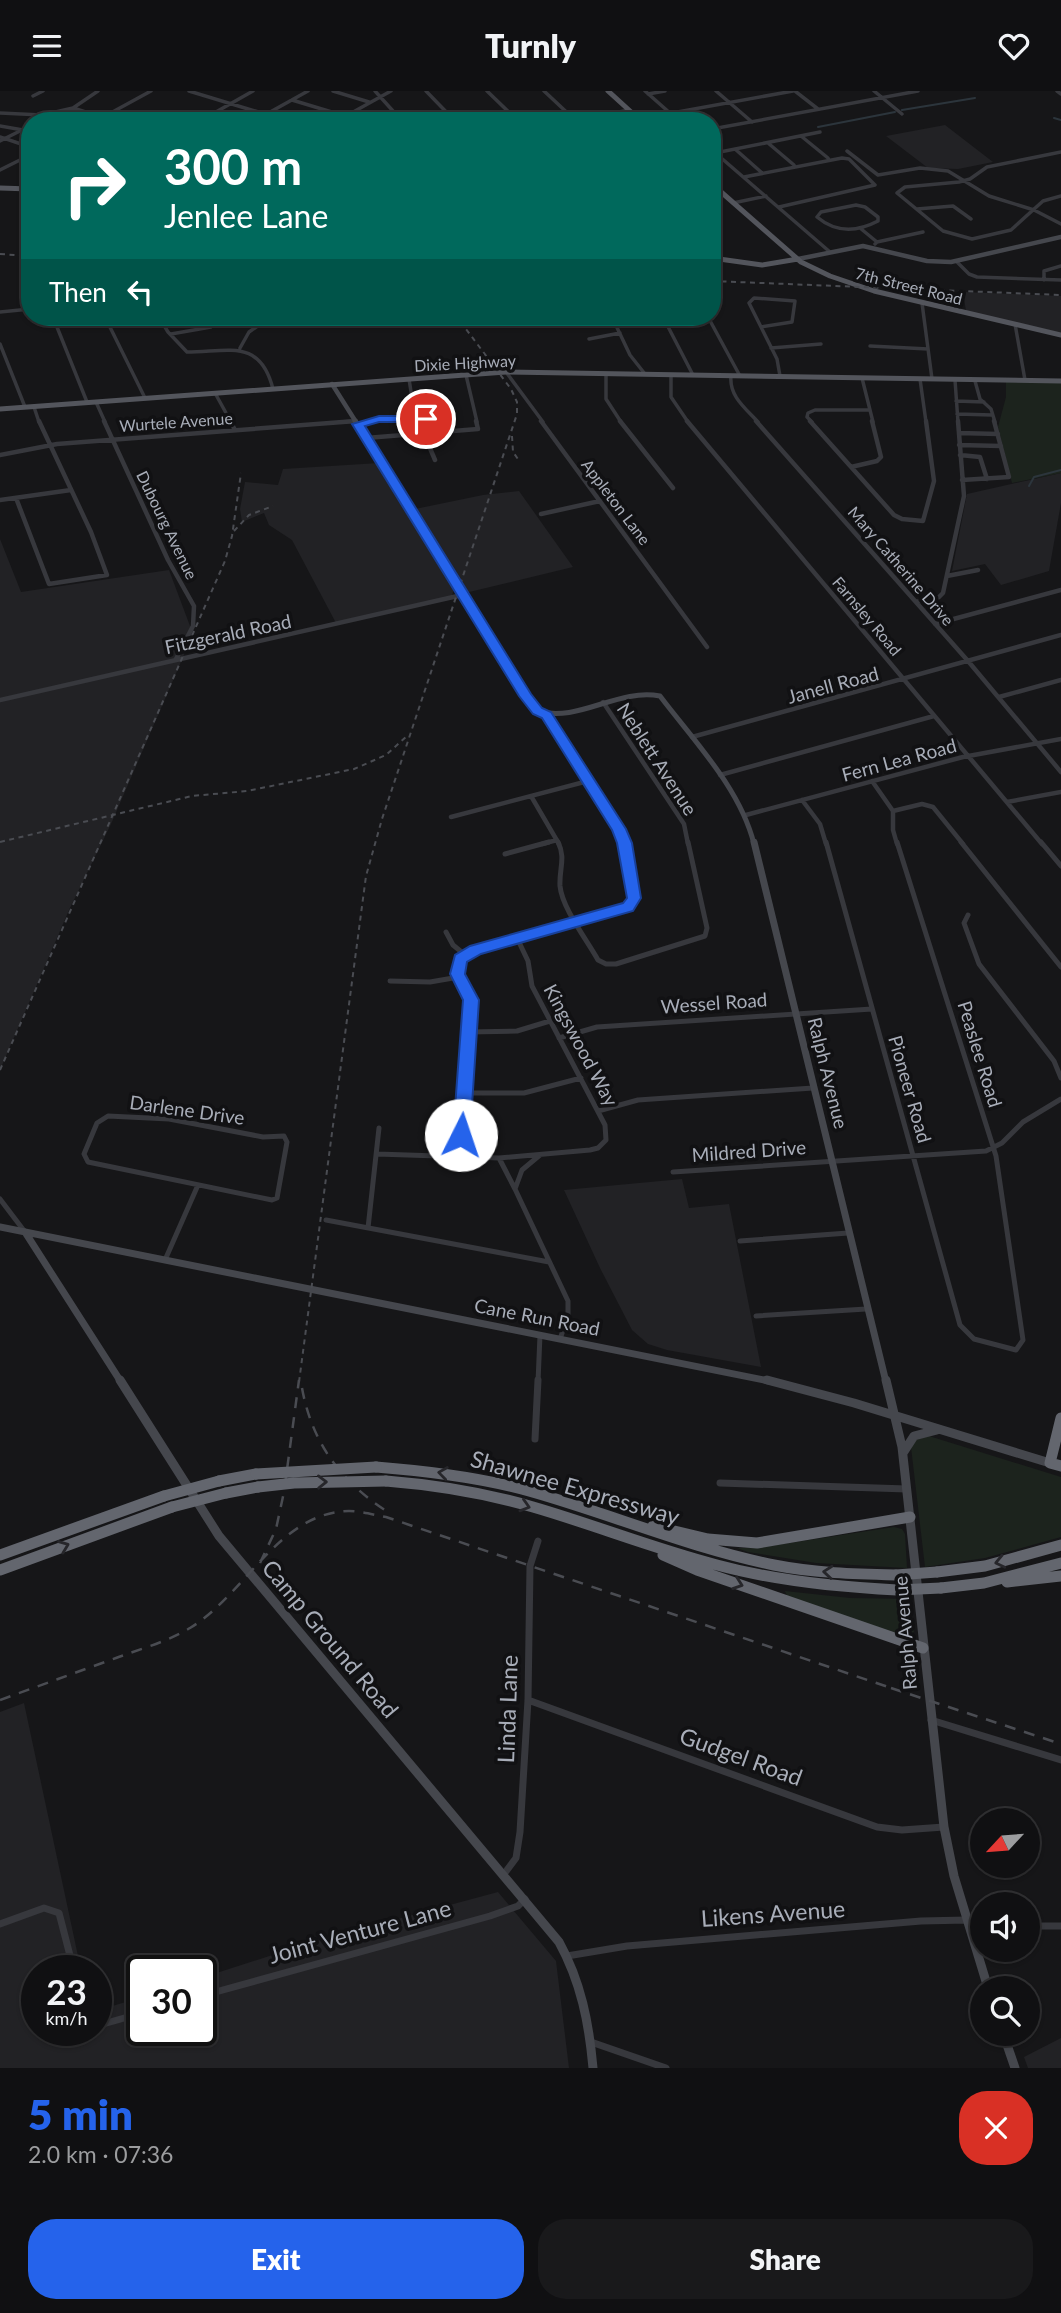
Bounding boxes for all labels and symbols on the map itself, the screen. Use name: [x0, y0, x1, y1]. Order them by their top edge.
street label: 7th Street Road: [854, 263, 965, 308]
street label: Dixie Highway: [414, 350, 517, 375]
pin: [396, 389, 456, 449]
street label: Wurtele Avenue: [119, 408, 233, 435]
street label: Appleton Lane: [578, 455, 655, 548]
street label: Dubourg Avenue: [133, 467, 202, 582]
street label: Mary Catherine Drive: [845, 502, 958, 629]
street label: Farnsley Road: [829, 572, 906, 659]
street label: Fitzgerald Road: [163, 609, 293, 658]
street label: Janell Road: [785, 661, 881, 708]
street label: Neblett Avenue: [613, 698, 702, 819]
street label: Fern Lea Road: [839, 733, 959, 786]
street label: Kingswood Way: [540, 980, 623, 1110]
street label: Wessel Road: [660, 987, 768, 1018]
street label: Peaslee Road: [953, 998, 1008, 1110]
street label: Ralph Avenue: [804, 1015, 853, 1131]
street label: Pioneer Road: [884, 1032, 937, 1145]
street label: Darlene Drive: [128, 1090, 246, 1129]
position arrow: [424, 1098, 498, 1172]
street label: Mildred Drive: [691, 1135, 807, 1166]
street label: Cane Run Road: [472, 1293, 602, 1340]
street label: Shawnee Expressway: [468, 1444, 683, 1530]
one-way arrow: [437, 1466, 448, 1481]
one-way arrow: [316, 1475, 327, 1490]
one-way arrow: [519, 1497, 531, 1512]
one-way arrow: [57, 1540, 69, 1554]
street label: Camp Ground Road: [257, 1554, 405, 1723]
one-way arrow: [994, 1554, 1006, 1569]
one-way arrow: [822, 1565, 833, 1580]
street label: Ralph Avenue: [888, 1575, 921, 1691]
one-way arrow: [731, 1576, 743, 1590]
street label: Linda Lane: [491, 1654, 523, 1764]
street label: Gudgel Road: [676, 1721, 807, 1791]
north arrow: [970, 1808, 1040, 1878]
street label: Joint Venture Lane: [265, 1893, 454, 1969]
street label: Likens Avenue: [700, 1894, 846, 1932]
speed limit sign: 30: [126, 1955, 217, 2046]

